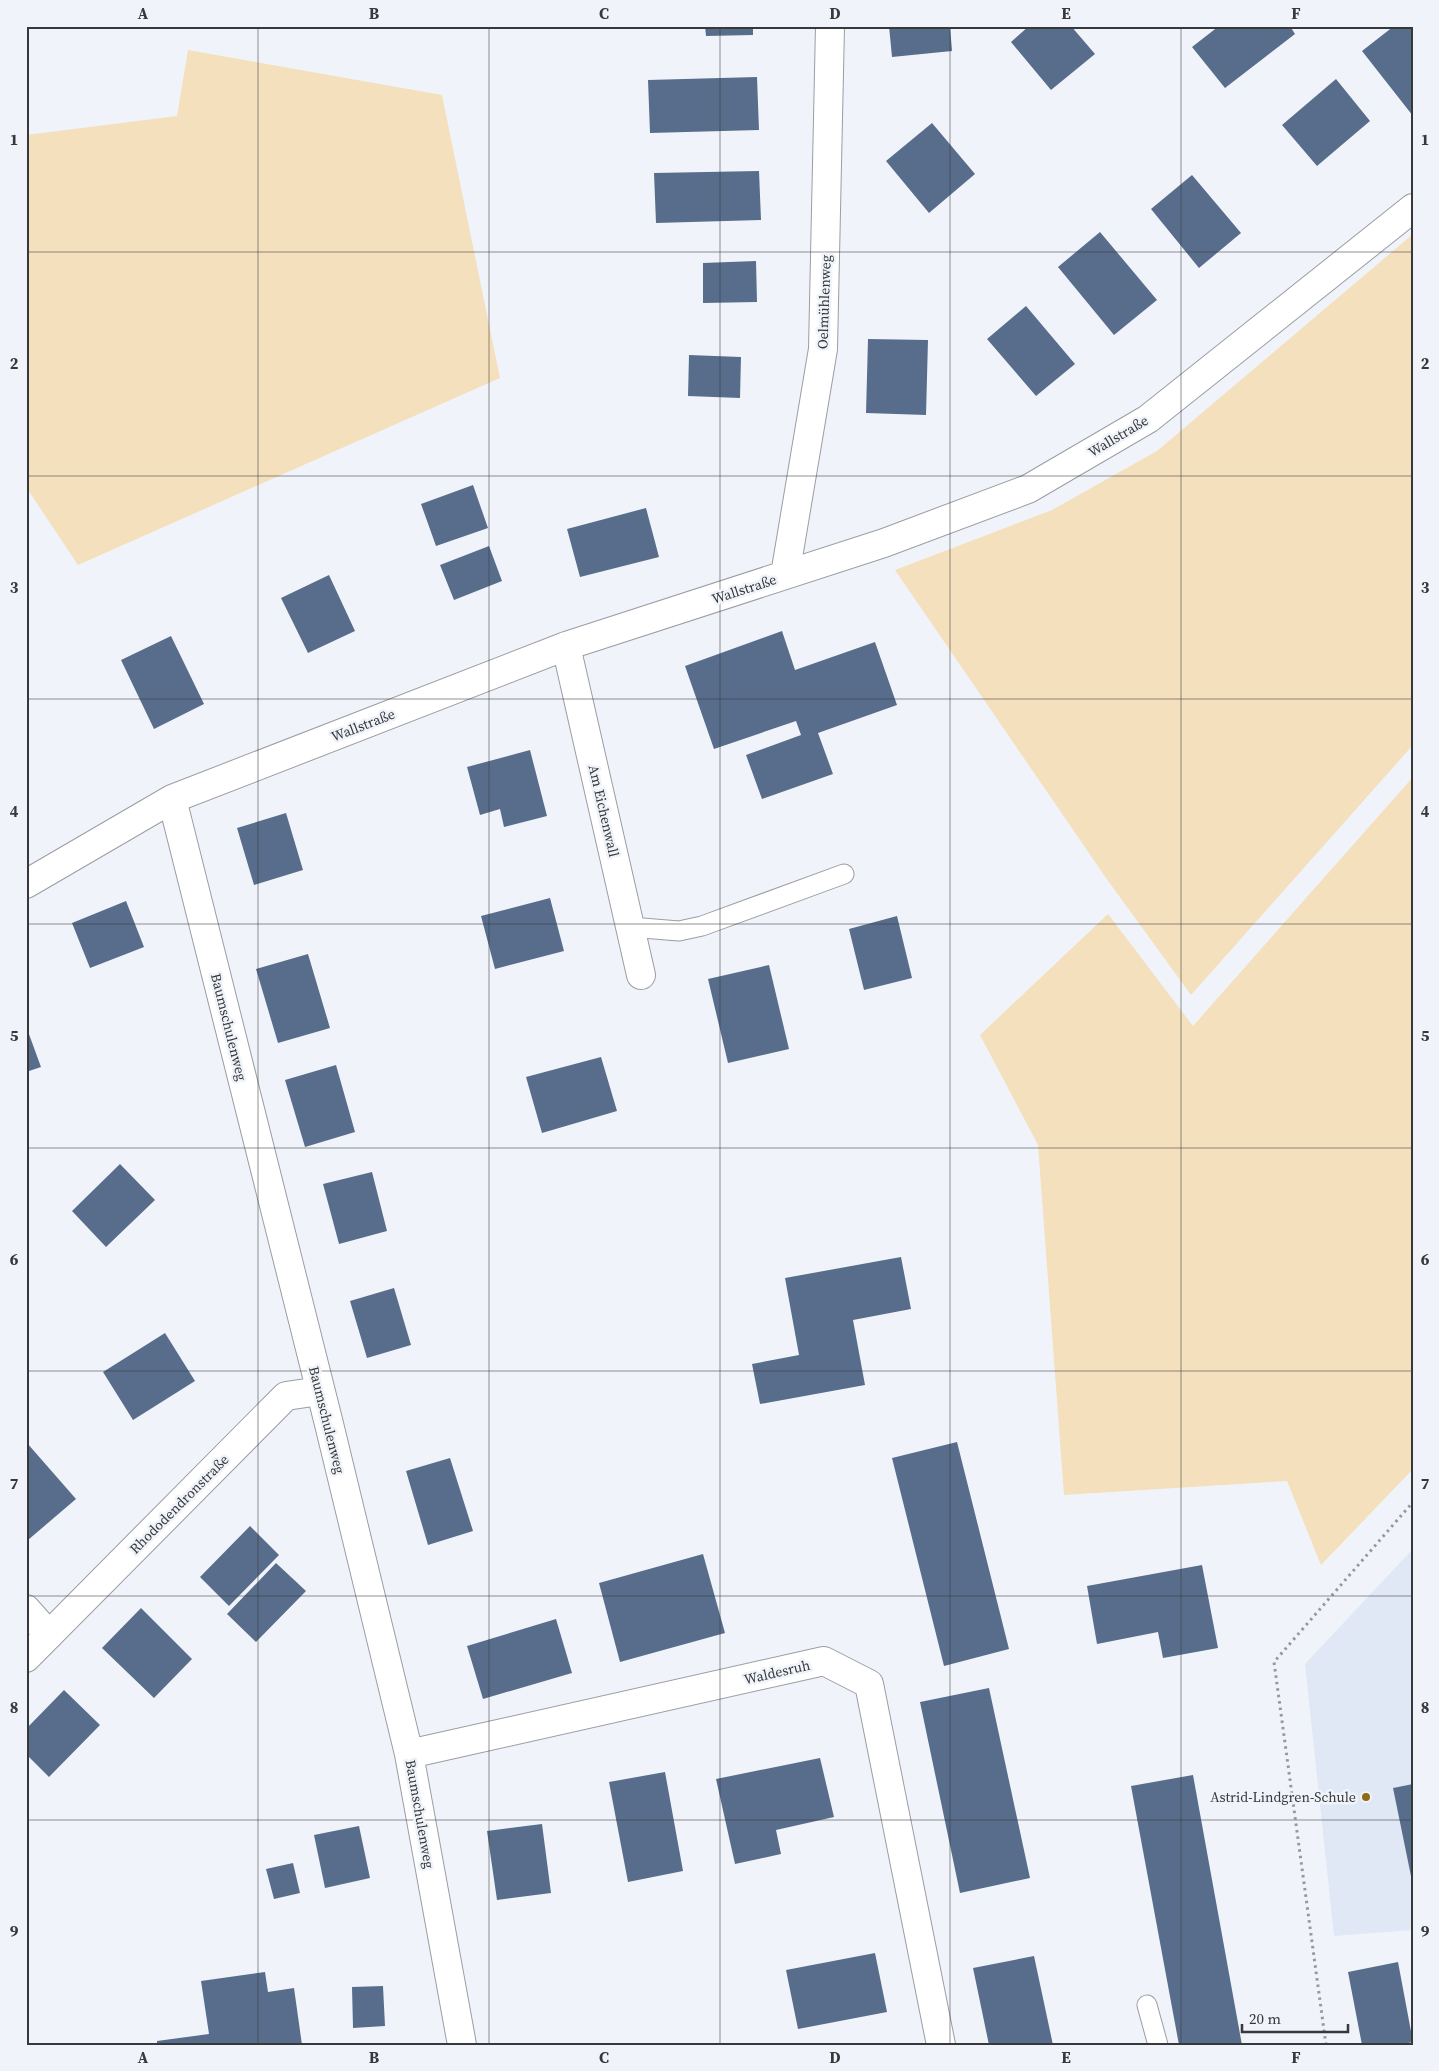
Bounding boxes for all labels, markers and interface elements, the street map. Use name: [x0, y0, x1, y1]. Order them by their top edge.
text: A: [138, 2, 149, 24]
text: B: [369, 2, 380, 24]
text: C: [599, 2, 609, 24]
text: D: [829, 2, 841, 24]
text: E: [1061, 2, 1071, 24]
text: F: [1291, 2, 1301, 24]
text: 1: [10, 128, 18, 150]
text: 1: [1421, 128, 1429, 150]
street label: Oelmühlenweg: [812, 254, 836, 350]
text: 2: [10, 352, 19, 374]
text: 2: [1421, 352, 1430, 374]
street label: Wallstraße: [1084, 410, 1152, 462]
street label: Wallstraße: [709, 569, 779, 609]
text: 3: [10, 576, 19, 598]
text: 3: [1421, 576, 1430, 598]
street label: Wallstraße: [328, 704, 398, 746]
street label: Am Eichenwall: [584, 763, 624, 859]
text: 4: [10, 800, 19, 822]
text: 4: [1421, 800, 1430, 822]
street label: Baumschulenweg: [206, 971, 252, 1083]
text: 5: [10, 1024, 19, 1046]
text: 5: [1421, 1024, 1430, 1046]
text: 6: [10, 1248, 19, 1270]
text: 6: [1421, 1248, 1430, 1270]
street label: Baumschulenweg: [304, 1364, 350, 1476]
street label: Rhododendronstraße: [125, 1450, 233, 1558]
text: 7: [10, 1472, 19, 1494]
text: 7: [1421, 1472, 1430, 1494]
street label: Waldesruh: [742, 1655, 812, 1689]
text: 8: [10, 1696, 18, 1718]
text: 8: [1421, 1696, 1429, 1718]
street label: Baumschulenweg: [401, 1758, 439, 1870]
place label: Astrid-Lindgren-Schule: [1210, 1787, 1356, 1807]
marker: Astrid-Lindgren-Schule: [1360, 1791, 1372, 1803]
text: 9: [10, 1920, 19, 1942]
text: 9: [1421, 1920, 1430, 1942]
scale bar: [1242, 2001, 1348, 2033]
text: 20 m: [1249, 2008, 1281, 2029]
text: A: [138, 2046, 149, 2068]
text: B: [369, 2046, 380, 2068]
text: C: [599, 2046, 609, 2068]
text: D: [829, 2046, 841, 2068]
text: E: [1061, 2046, 1071, 2068]
text: F: [1291, 2046, 1301, 2068]

